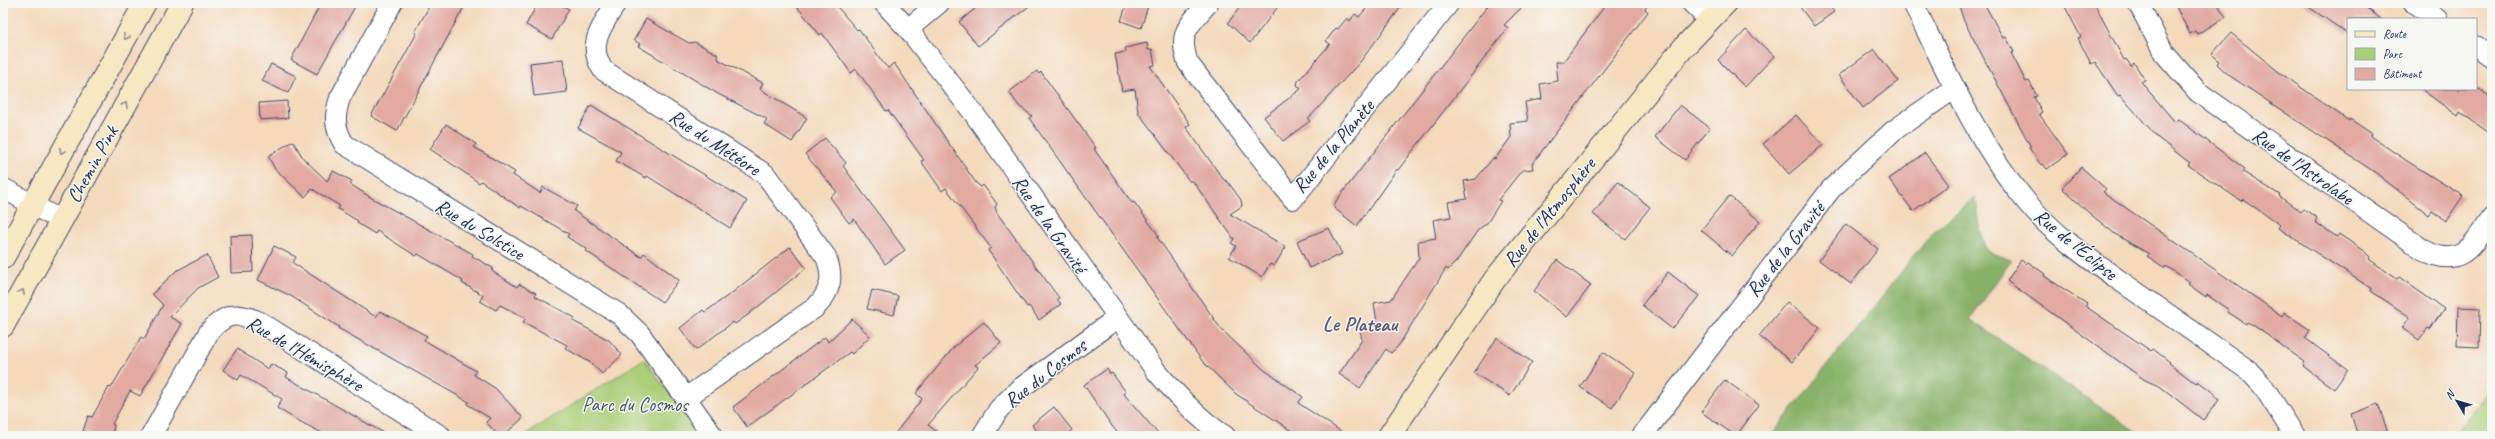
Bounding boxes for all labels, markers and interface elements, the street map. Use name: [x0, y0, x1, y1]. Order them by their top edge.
legend: [2347, 18, 2477, 90]
text: Route: [2383, 26, 2407, 42]
one-way arrow: [123, 33, 130, 40]
text: Parc: [2383, 46, 2403, 62]
text: Bâtiment: [2383, 66, 2422, 82]
street label: Rue de la Planète: [1287, 93, 1381, 198]
one-way arrow: [120, 101, 128, 109]
street label: Rue du Météore: [664, 104, 766, 182]
street label: Chemin Pink: [61, 120, 125, 207]
street label: Rue de l'Astrolabe: [2247, 122, 2359, 211]
one-way arrow: [60, 147, 67, 154]
street label: Rue de l'Atmosphère: [1498, 151, 1602, 272]
street label: Rue de la Gravité: [1007, 171, 1094, 281]
street label: Rue du Solstice: [431, 193, 530, 267]
street label: Rue de la Gravité: [1741, 194, 1832, 302]
street label: Rue de l'Éclipse: [2029, 203, 2124, 286]
one-way arrow: [17, 289, 24, 296]
street label: Rue de l'Hémisphère: [242, 310, 369, 398]
district label: Le Plateau: [1323, 311, 1399, 337]
street label: Rue du Cosmos: [999, 332, 1093, 413]
north arrow: [2437, 381, 2477, 421]
text: N: [2442, 386, 2458, 402]
park label: Parc du Cosmos: [582, 392, 690, 417]

